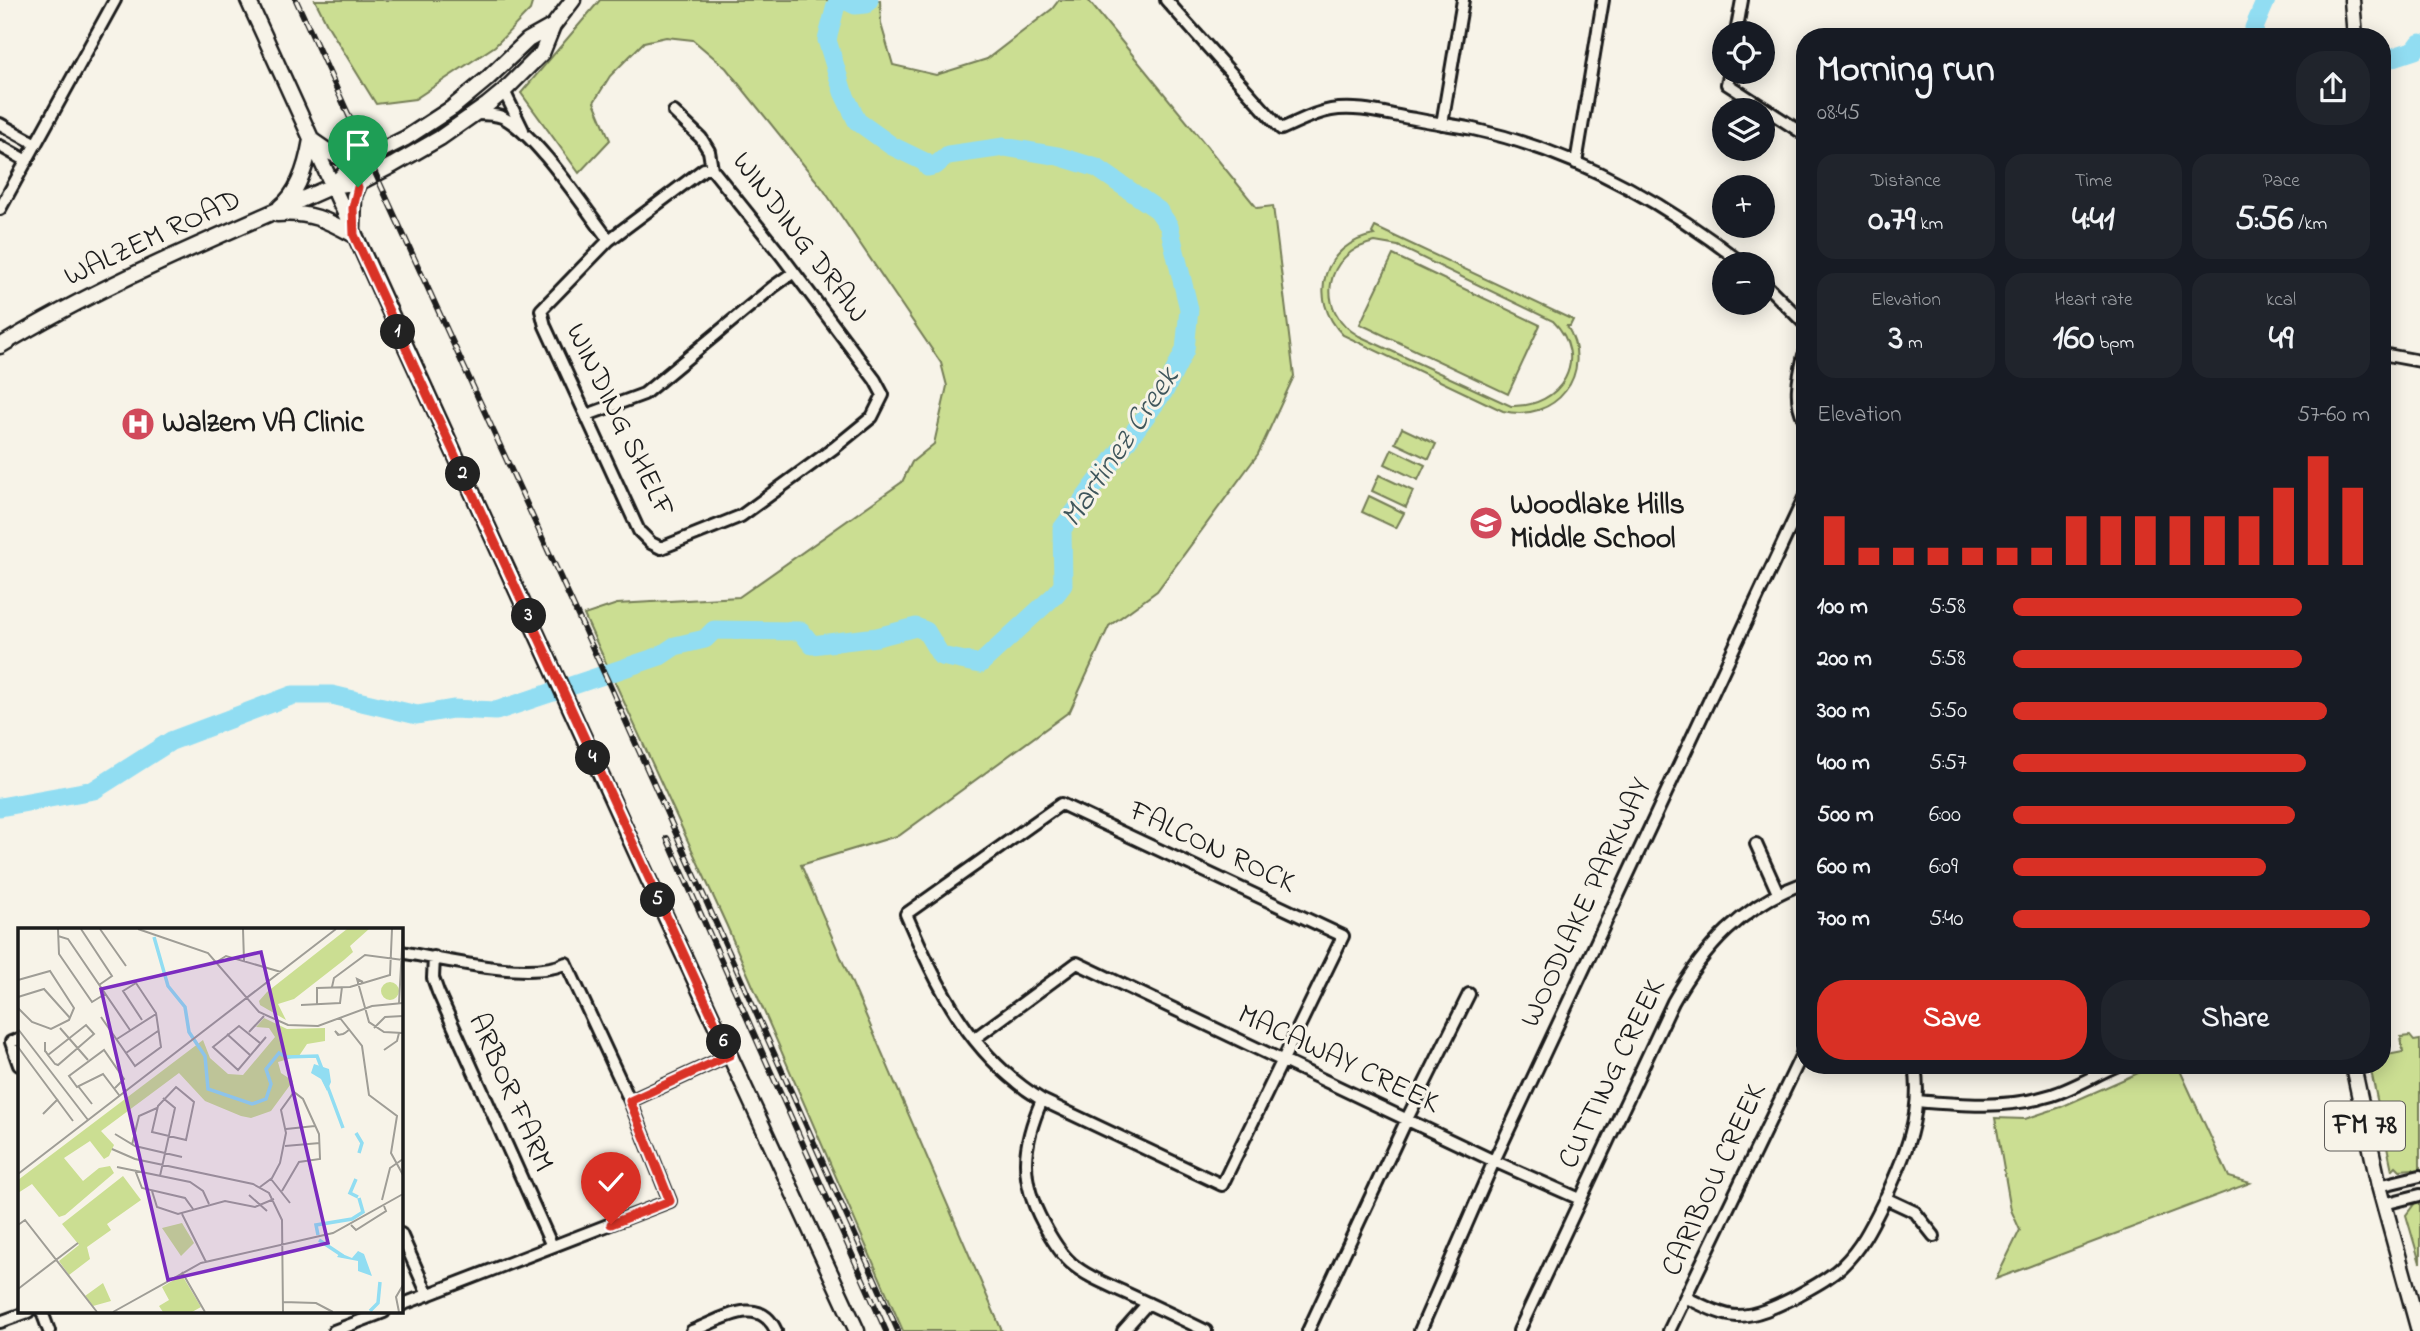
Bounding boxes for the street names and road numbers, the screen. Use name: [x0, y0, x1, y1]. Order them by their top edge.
street label: WINDING DRAW: [720, 143, 878, 333]
street label: WALZEM ROAD: [57, 179, 249, 299]
street label: WINDING SHELF: [553, 316, 685, 526]
street label: WOODLAKE PARKWAY: [1510, 771, 1664, 1035]
street label: FALCON ROCK: [1120, 790, 1303, 906]
street label: CUTTING CREEK: [1548, 971, 1678, 1177]
street label: MACAWAY CREEK: [1230, 994, 1447, 1126]
street label: ARBOR FARM: [455, 1006, 565, 1180]
street label: CARIBOU CREEK: [1651, 1076, 1779, 1284]
road number: FM 78: [2325, 1102, 2405, 1150]

